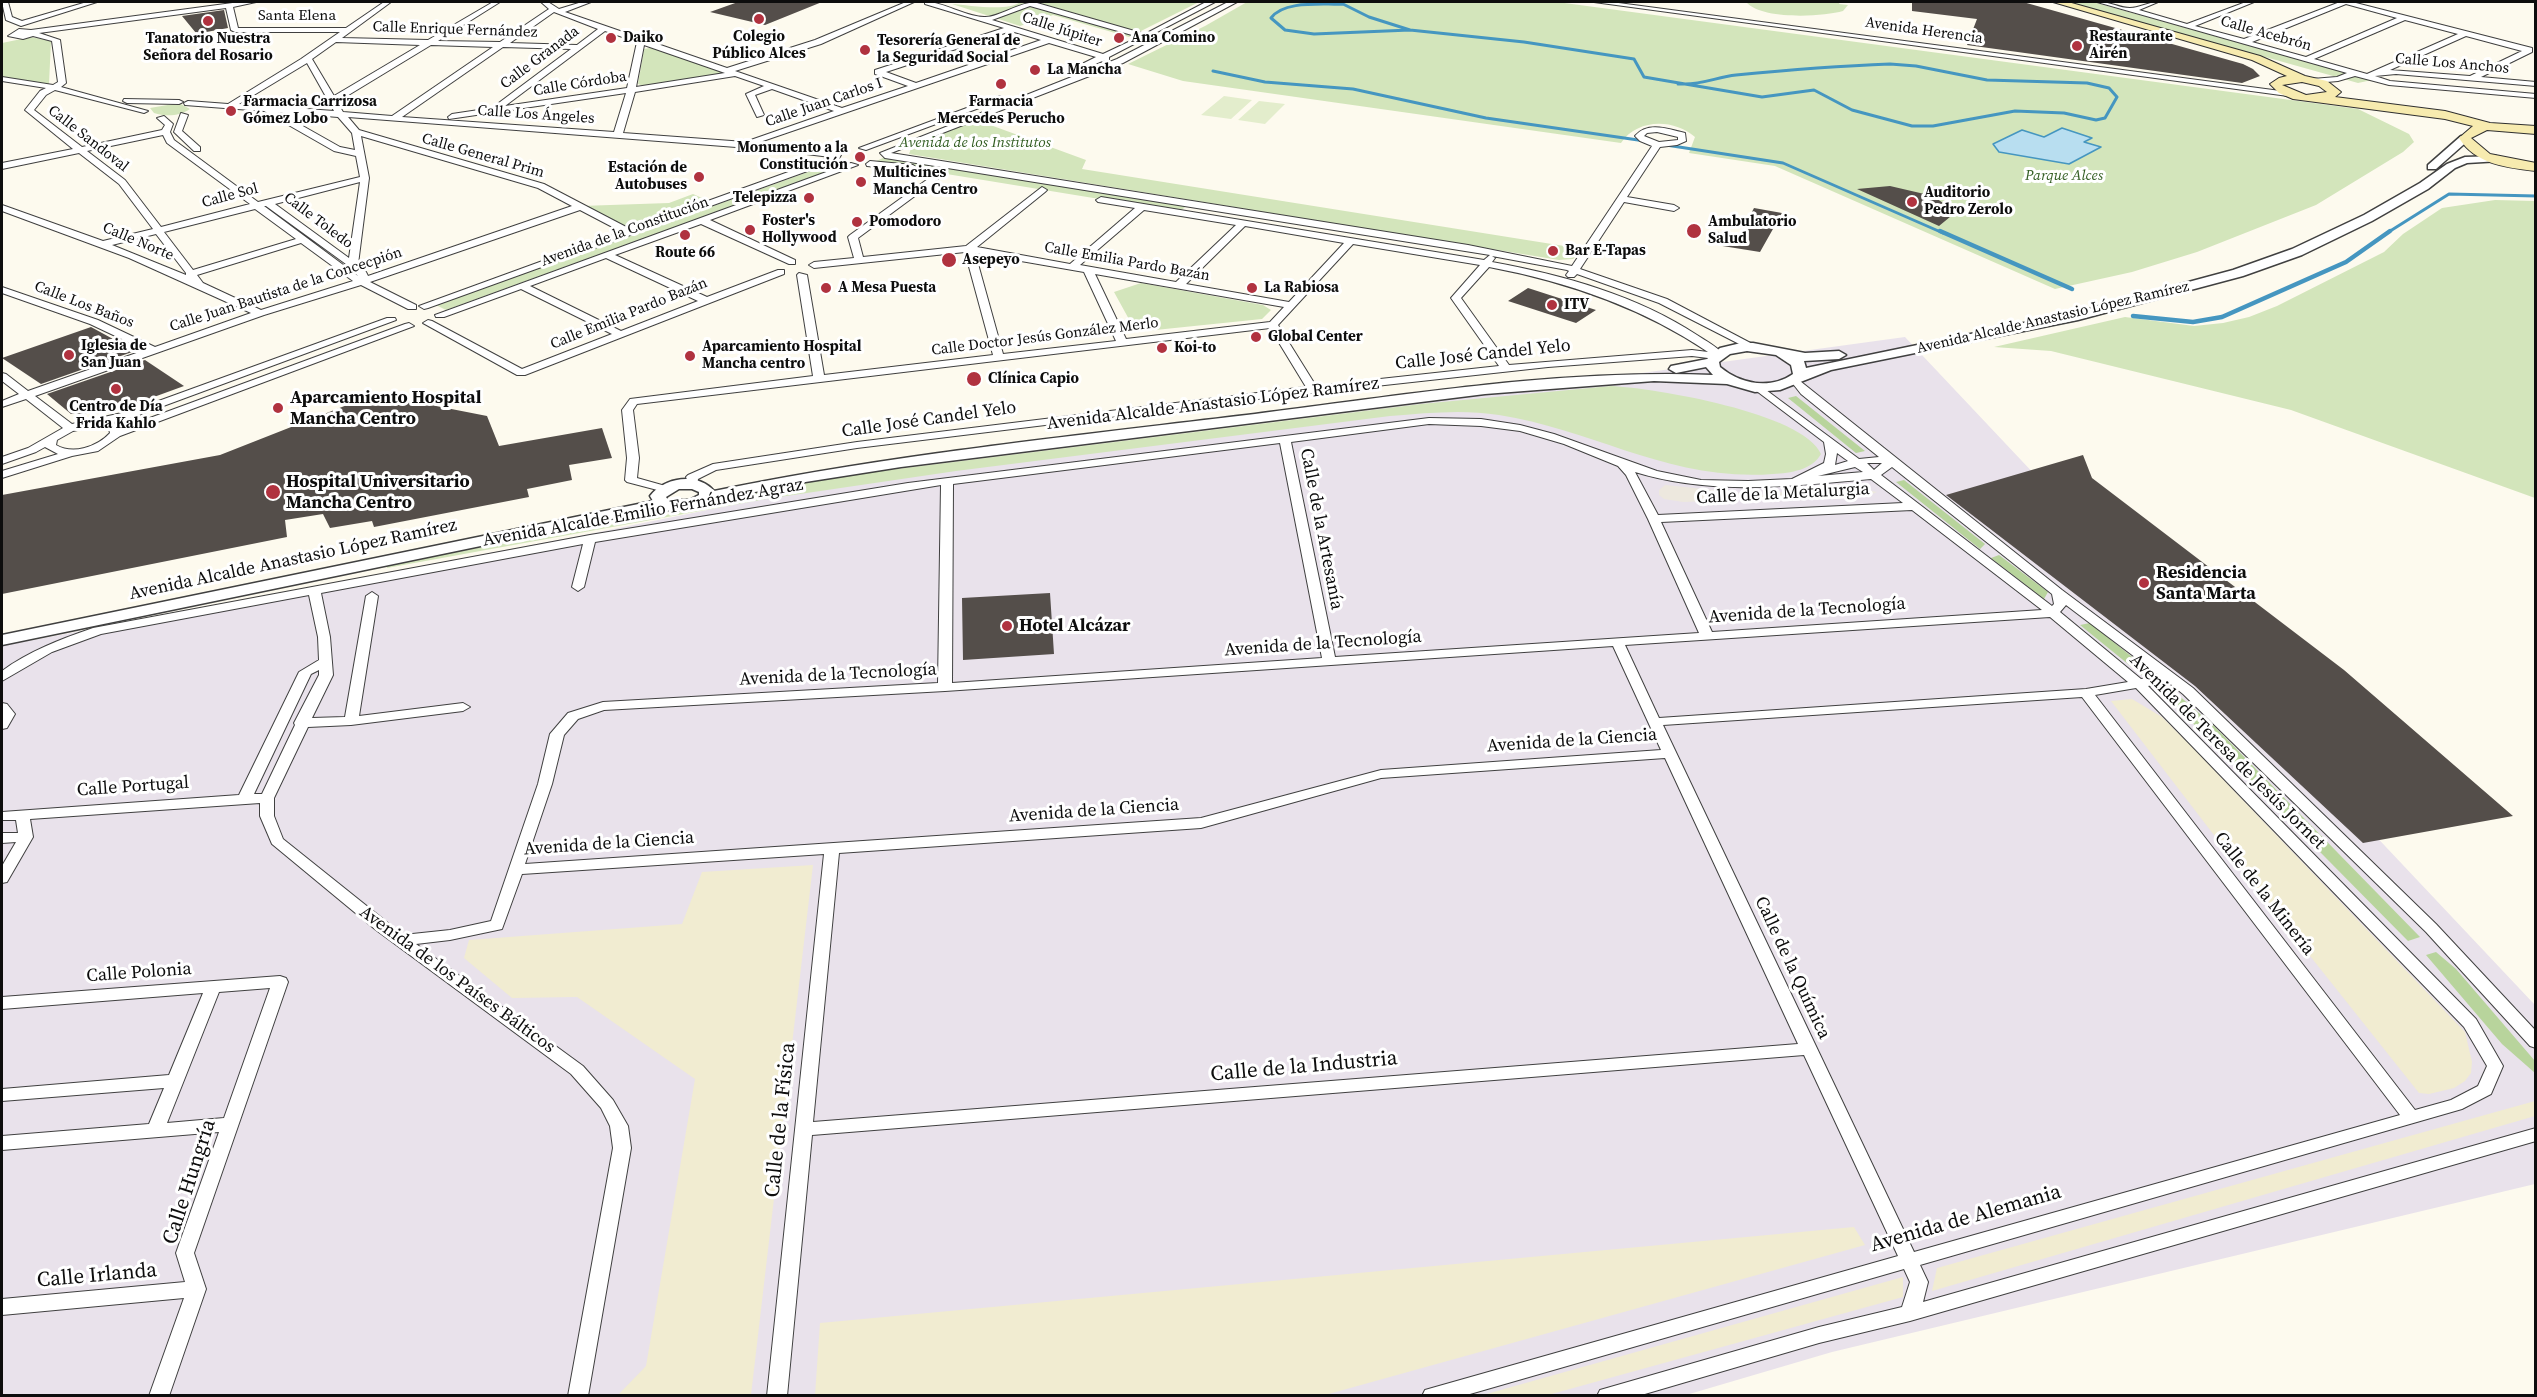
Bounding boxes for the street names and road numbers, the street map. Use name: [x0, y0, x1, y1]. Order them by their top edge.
street label: Santa Elena: [258, 7, 336, 25]
street label: Calle Júpiter: [1020, 9, 1104, 51]
street label: Calle Acebrón: [2218, 12, 2314, 56]
street label: Avenida Herencia: [1864, 14, 1984, 48]
street label: Calle Enrique Fernández: [372, 18, 538, 42]
street label: Calle Granada: [497, 23, 583, 93]
street label: Calle Los Anchos: [2394, 50, 2510, 78]
street label: Calle Córdoba: [532, 68, 628, 100]
street label: Calle Juan Carlos I: [763, 75, 885, 131]
street label: Calle Sandoval: [44, 102, 132, 176]
street label: Calle Los Ángeles: [477, 102, 595, 128]
street label: Calle General Prim: [420, 130, 546, 182]
street label: Calle Sol: [200, 180, 260, 212]
street label: Calle Toledo: [280, 189, 356, 253]
street label: Avenida de la Constitución: [539, 193, 711, 271]
street label: Calle Norte: [100, 219, 176, 265]
street label: Calle Emilia Pardo Bazán: [1043, 239, 1211, 285]
street label: Calle Juan Bautista de la Concecpión: [167, 244, 405, 336]
street label: Calle Emilia Pardo Bazán: [548, 274, 710, 354]
street label: Calle Los Baños: [32, 278, 136, 332]
street label: Avenida Alcalde Anastasio López Ramírez: [1915, 278, 2191, 358]
street label: Calle Doctor Jesús González Merlo: [930, 314, 1160, 360]
street label: Calle José Candel Yelo: [1394, 335, 1572, 375]
street label: Avenida Alcalde Anastasio López Ramírez: [1046, 373, 1380, 435]
street label: Calle José Candel Yelo: [840, 397, 1018, 443]
street label: Calle de la Artesanía: [1295, 446, 1347, 612]
street label: Avenida Alcalde Emilio Fernández Agraz: [481, 474, 805, 552]
street label: Calle de la Metalurgia: [1696, 479, 1870, 509]
street label: Avenida Alcalde Anastasio López Ramírez: [127, 515, 459, 605]
street label: Avenida de la Tecnología: [1708, 593, 1906, 629]
street label: Avenida de la Tecnología: [1224, 626, 1422, 662]
street label: Avenida de Teresa de Jesús Jornet: [2125, 650, 2329, 854]
street label: Avenida de la Tecnología: [739, 659, 937, 691]
street label: Avenida de la Ciencia: [1486, 724, 1658, 758]
street label: Calle Portugal: [76, 772, 190, 802]
street label: Avenida de la Ciencia: [1008, 794, 1180, 828]
street label: Avenida de la Ciencia: [523, 827, 695, 861]
street label: Calle de la Minería: [2209, 828, 2319, 960]
street label: Calle de la Química: [1749, 893, 1835, 1043]
street label: Avenida de los Países Bálticos: [355, 902, 559, 1058]
street label: Calle Polonia: [86, 959, 192, 987]
street label: Calle de la Física: [760, 1041, 802, 1199]
street label: Calle de la Industria: [1210, 1046, 1398, 1088]
street label: Calle Hungría: [158, 1116, 222, 1248]
street label: Avenida de Alemania: [1868, 1180, 2064, 1258]
street label: Calle Irlanda: [36, 1258, 158, 1294]

